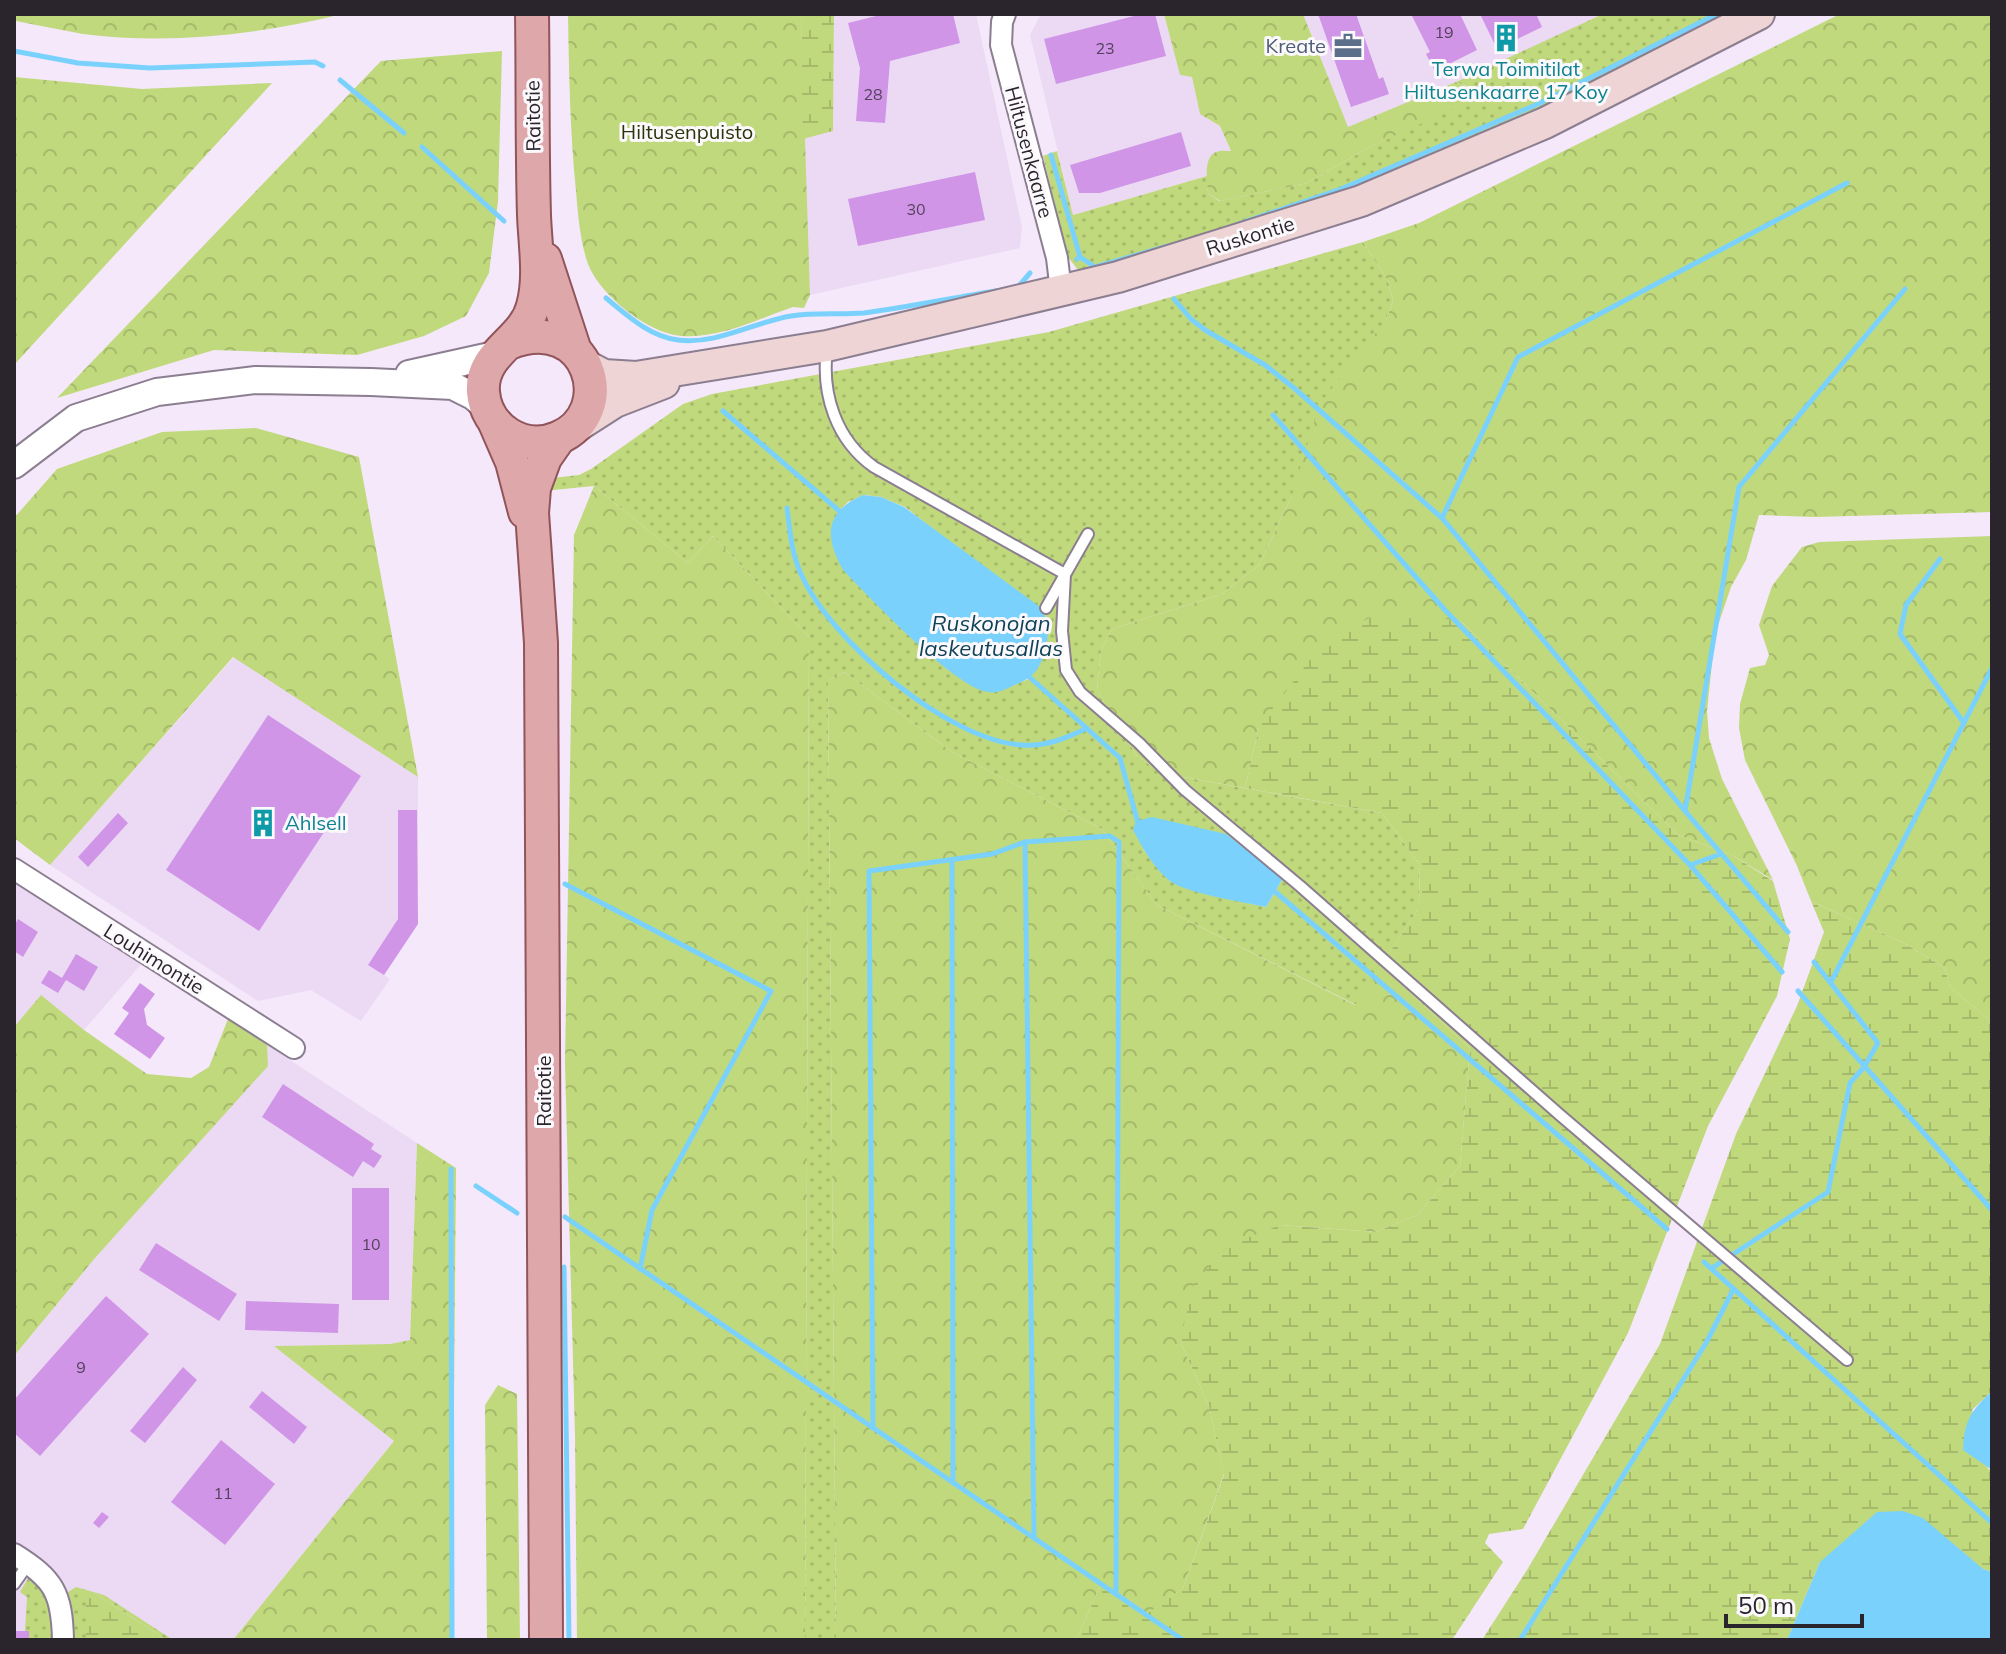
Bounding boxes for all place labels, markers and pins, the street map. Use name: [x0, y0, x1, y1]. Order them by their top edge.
building icon: Terwa Toimitilat Hiltusenkaarre 17 Koy: [1491, 23, 1521, 53]
office icon: Kreate: [1333, 31, 1363, 61]
place label: Kreate: [1266, 33, 1326, 58]
place label: Terwa Toimitilat Hiltusenkaarre 17 Koy: [1404, 56, 1608, 104]
building icon: Ahlsell: [248, 808, 278, 838]
place label: Ahlsell: [285, 810, 347, 835]

